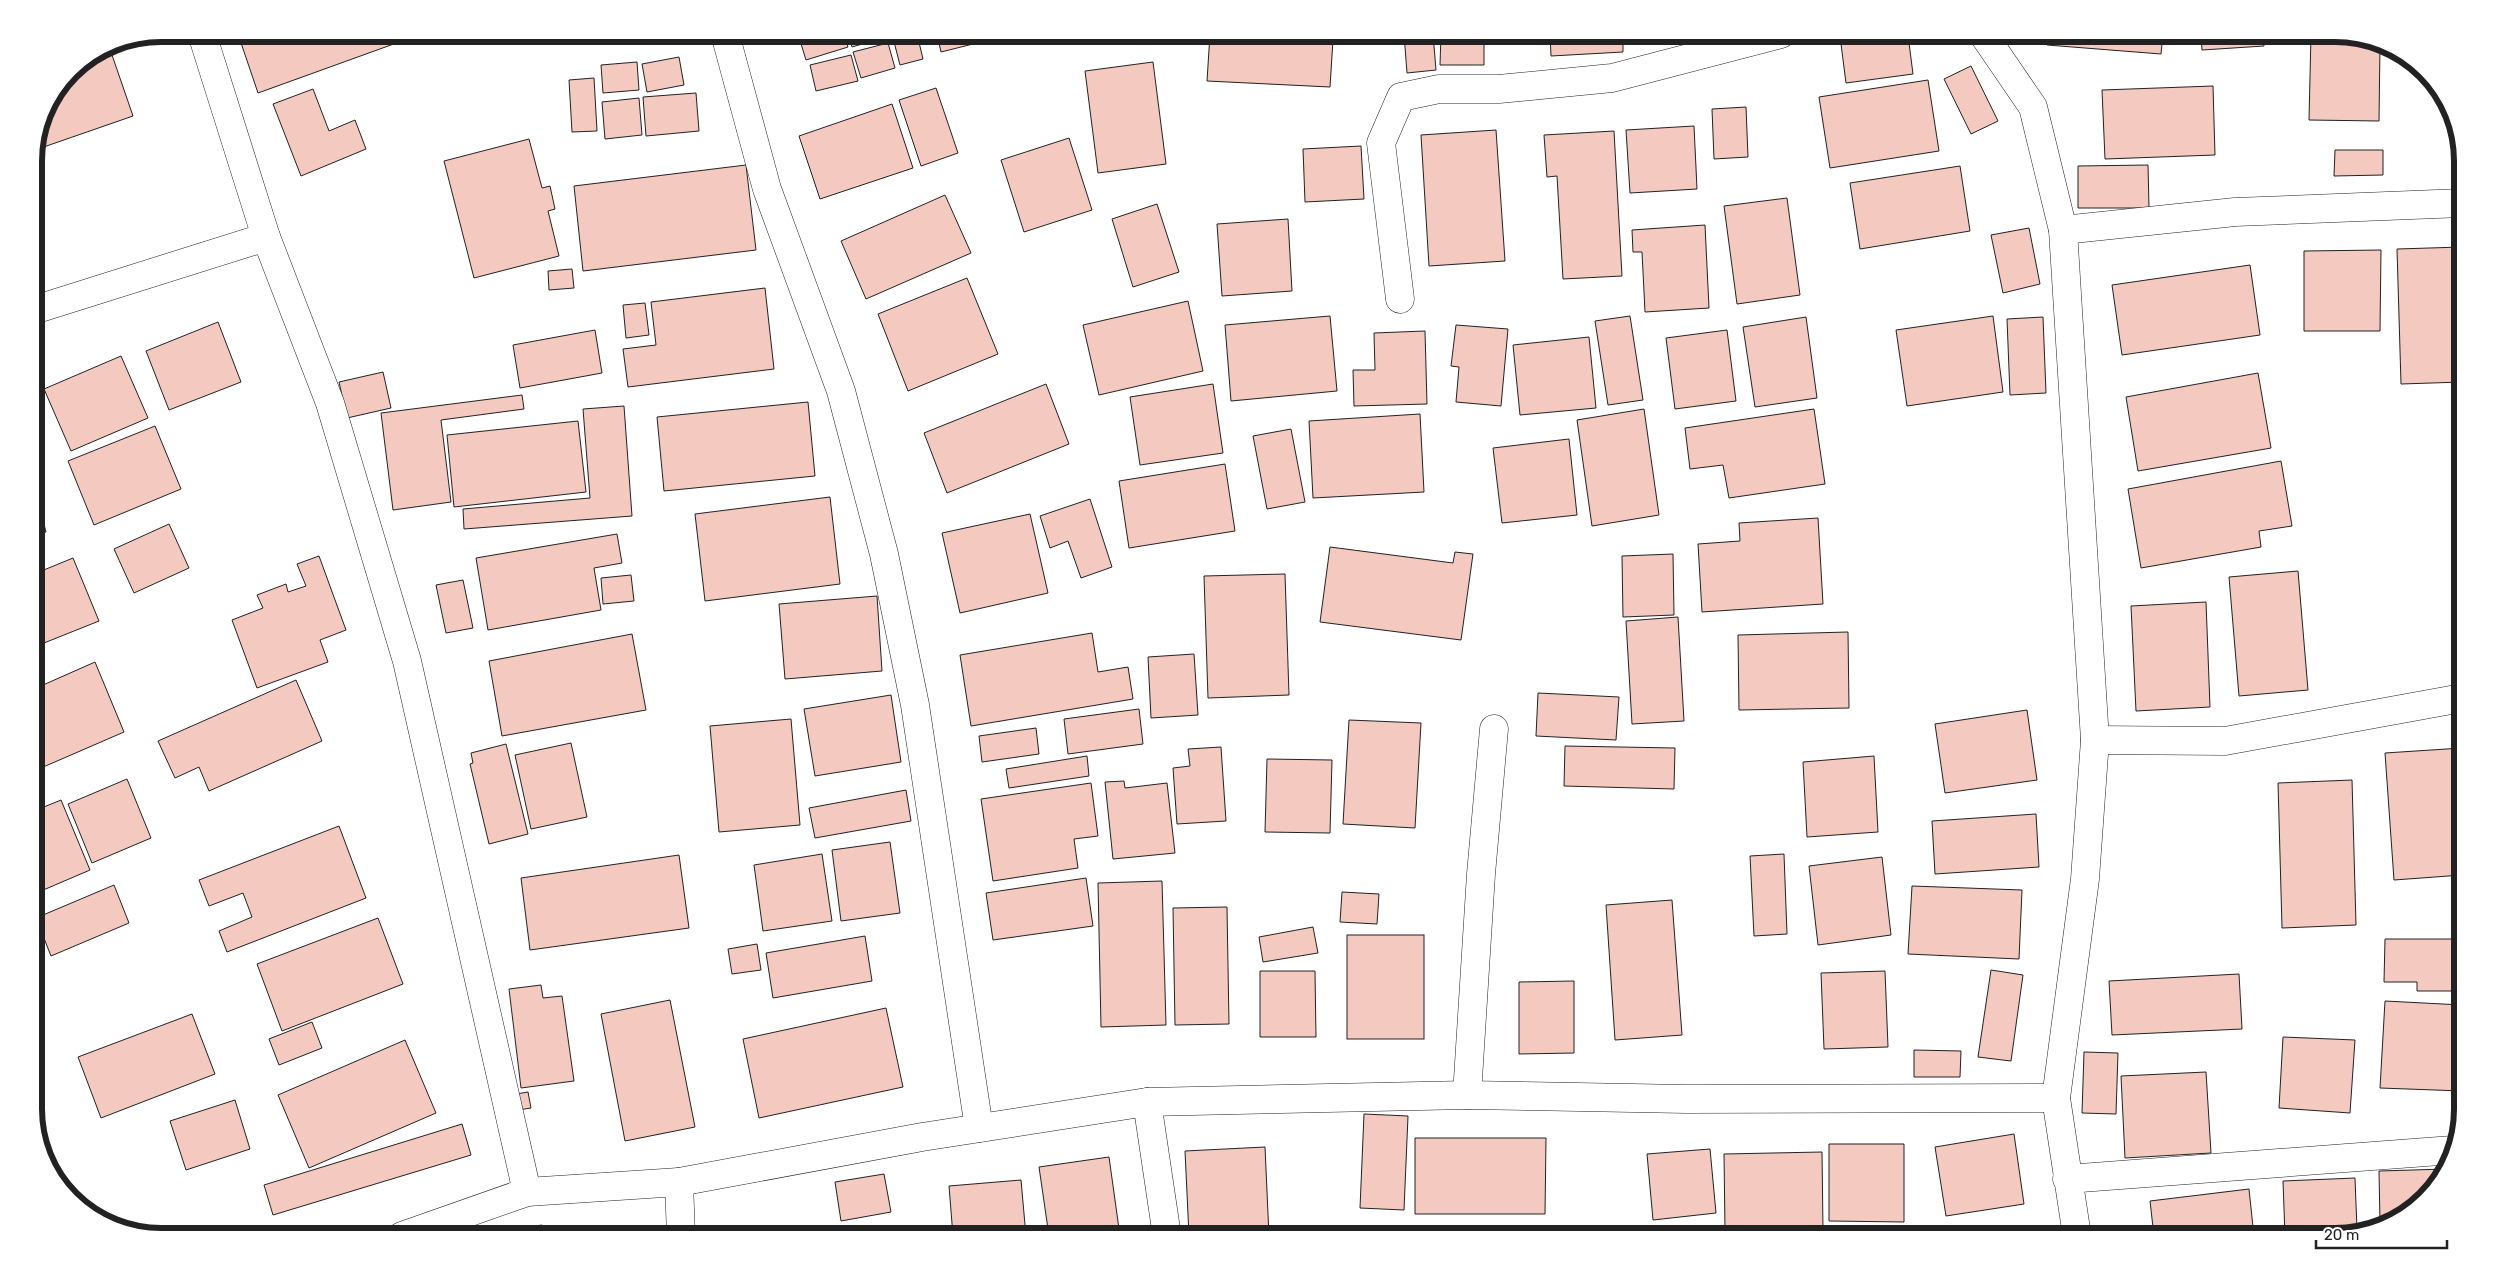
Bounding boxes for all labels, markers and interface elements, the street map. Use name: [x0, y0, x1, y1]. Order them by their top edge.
scale bar: [2316, 1218, 2447, 1250]
text: 20 m: [2324, 1226, 2359, 1244]

